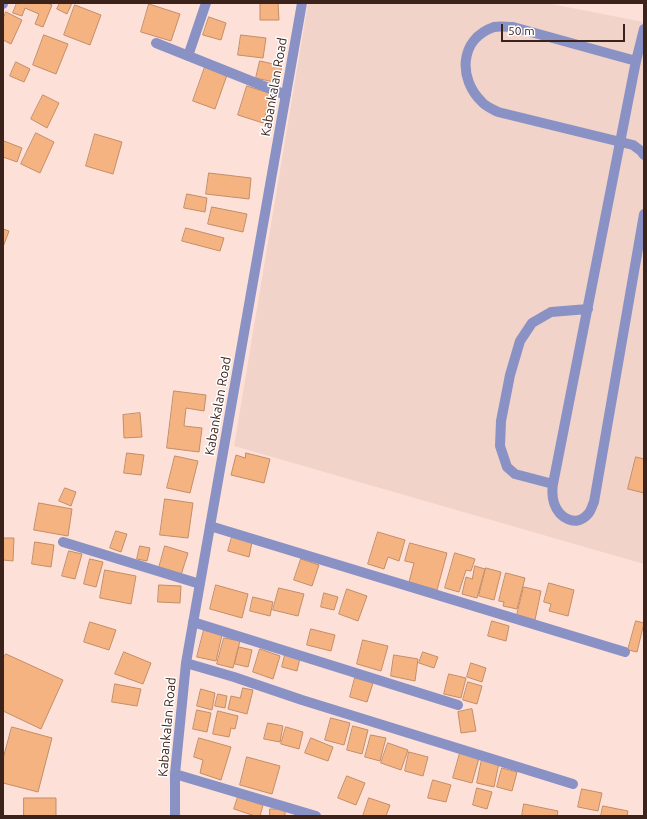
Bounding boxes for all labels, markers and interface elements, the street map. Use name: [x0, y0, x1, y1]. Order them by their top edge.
scale bar: [503, 16, 627, 42]
text: 50 m: [508, 24, 535, 37]
street label: Kabankalan Road: [258, 36, 290, 138]
street label: Kabankalan Road: [202, 355, 234, 457]
street label: Kabankalan Road: [155, 677, 179, 777]

